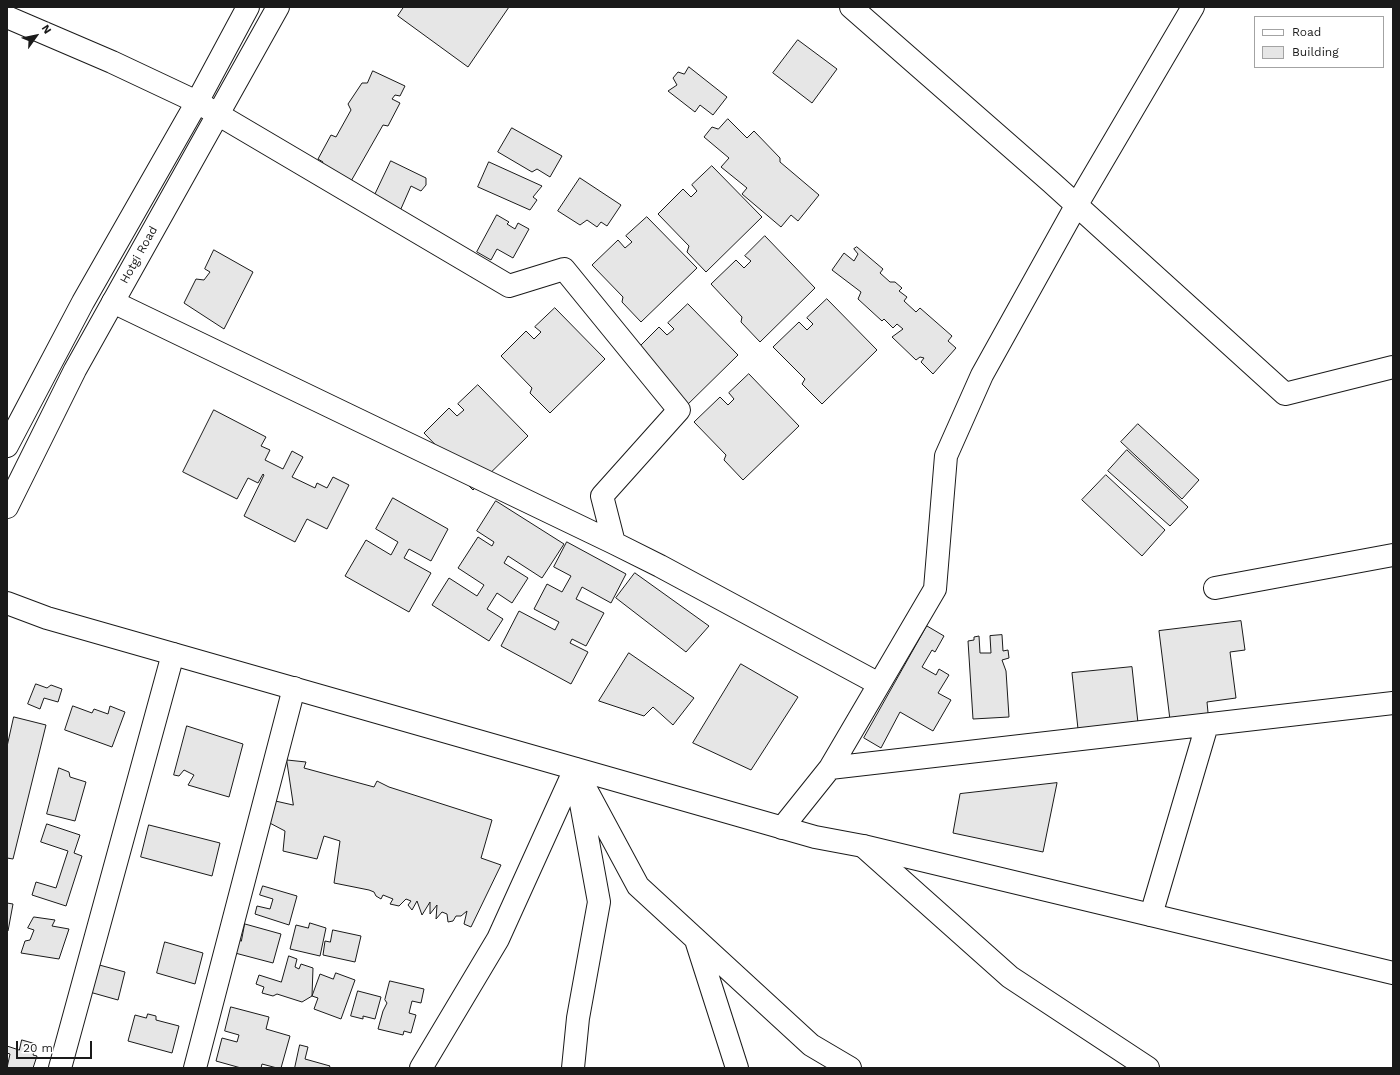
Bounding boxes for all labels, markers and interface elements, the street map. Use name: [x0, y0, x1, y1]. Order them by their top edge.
north arrow: [16, 16, 56, 56]
legend: [1254, 16, 1384, 68]
text: N: [39, 22, 54, 36]
text: Road: [1292, 25, 1321, 39]
text: Building: [1292, 45, 1339, 59]
street label: Hotgi Road: [117, 224, 161, 286]
scale bar: [18, 1033, 94, 1059]
text: 20 m: [23, 1041, 53, 1055]

